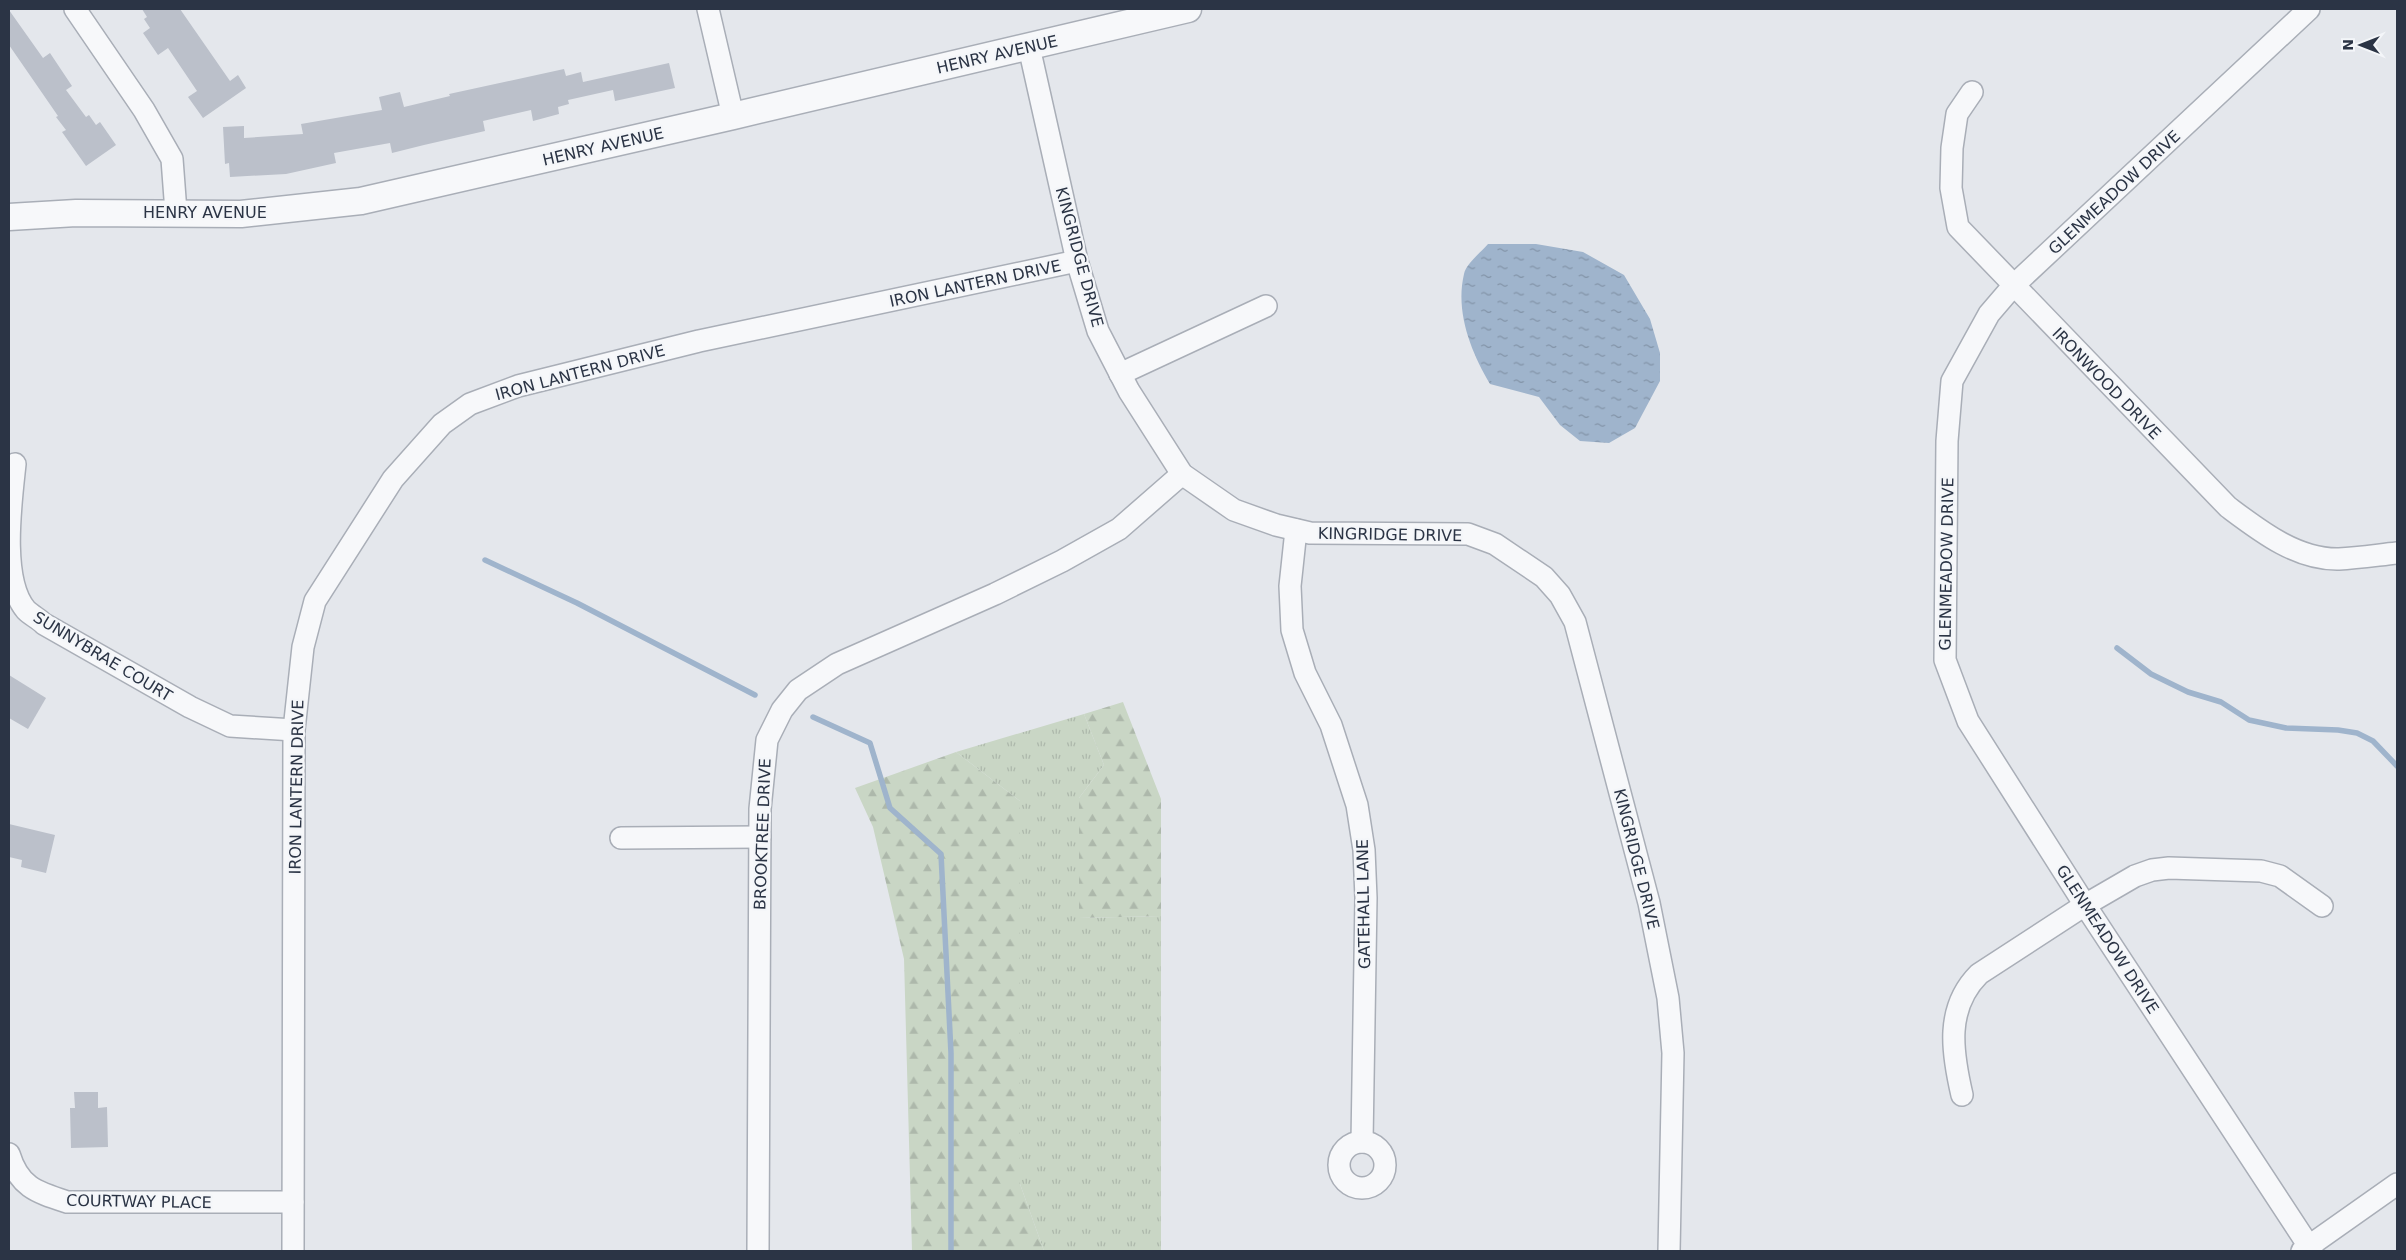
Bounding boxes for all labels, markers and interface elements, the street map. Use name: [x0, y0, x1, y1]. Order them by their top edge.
north arrow: [2336, 20, 2386, 70]
street label: HENRY AVENUE: [935, 31, 1060, 78]
text: N: [2340, 39, 2356, 51]
street label: HENRY AVENUE: [541, 123, 666, 170]
street label: GLENMEADOW DRIVE: [2044, 126, 2184, 258]
street label: KINGRIDGE DRIVE: [1052, 185, 1107, 329]
street label: HENRY AVENUE: [143, 203, 267, 222]
street label: IRON LANTERN DRIVE: [888, 256, 1063, 311]
street label: IRONWOOD DRIVE: [2048, 324, 2165, 443]
street label: IRON LANTERN DRIVE: [493, 341, 667, 404]
street label: GLENMEADOW DRIVE: [1935, 477, 1958, 651]
street label: KINGRIDGE DRIVE: [1318, 524, 1462, 545]
street label: SUNNYBRAE COURT: [30, 608, 176, 705]
street label: IRON LANTERN DRIVE: [285, 699, 308, 875]
street label: BROOKTREE DRIVE: [750, 758, 775, 910]
street label: KINGRIDGE DRIVE: [1610, 787, 1663, 932]
street label: GATEHALL LANE: [1353, 839, 1374, 969]
street label: GLENMEADOW DRIVE: [2052, 861, 2163, 1017]
street label: COURTWAY PLACE: [66, 1191, 212, 1212]

